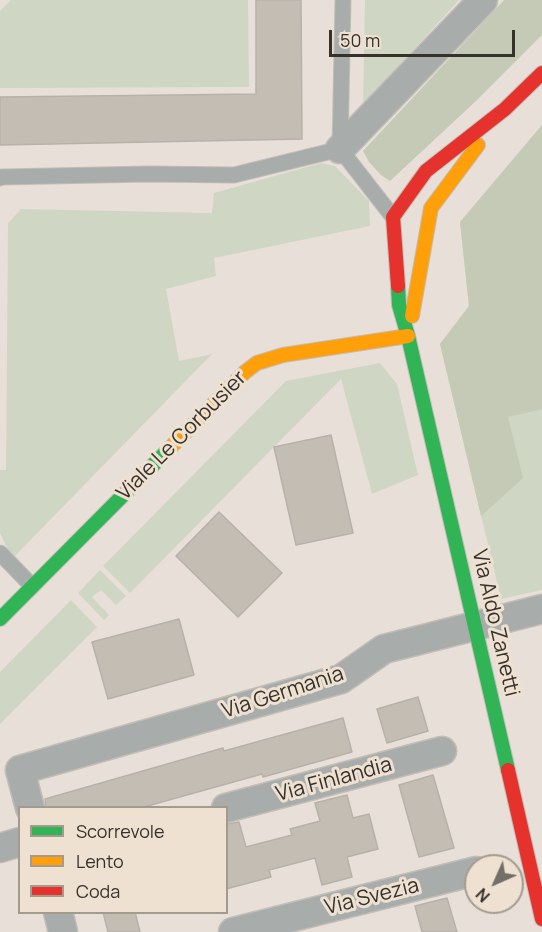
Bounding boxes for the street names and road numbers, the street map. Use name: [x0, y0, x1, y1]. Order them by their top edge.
street label: Viale Le Corbusier: [112, 366, 252, 506]
street label: Via Aldo Zanetti: [466, 547, 524, 699]
street label: Via Germania: [219, 662, 347, 724]
street label: Via Finlandia: [273, 752, 395, 808]
street label: Via Svezia: [322, 873, 422, 921]

